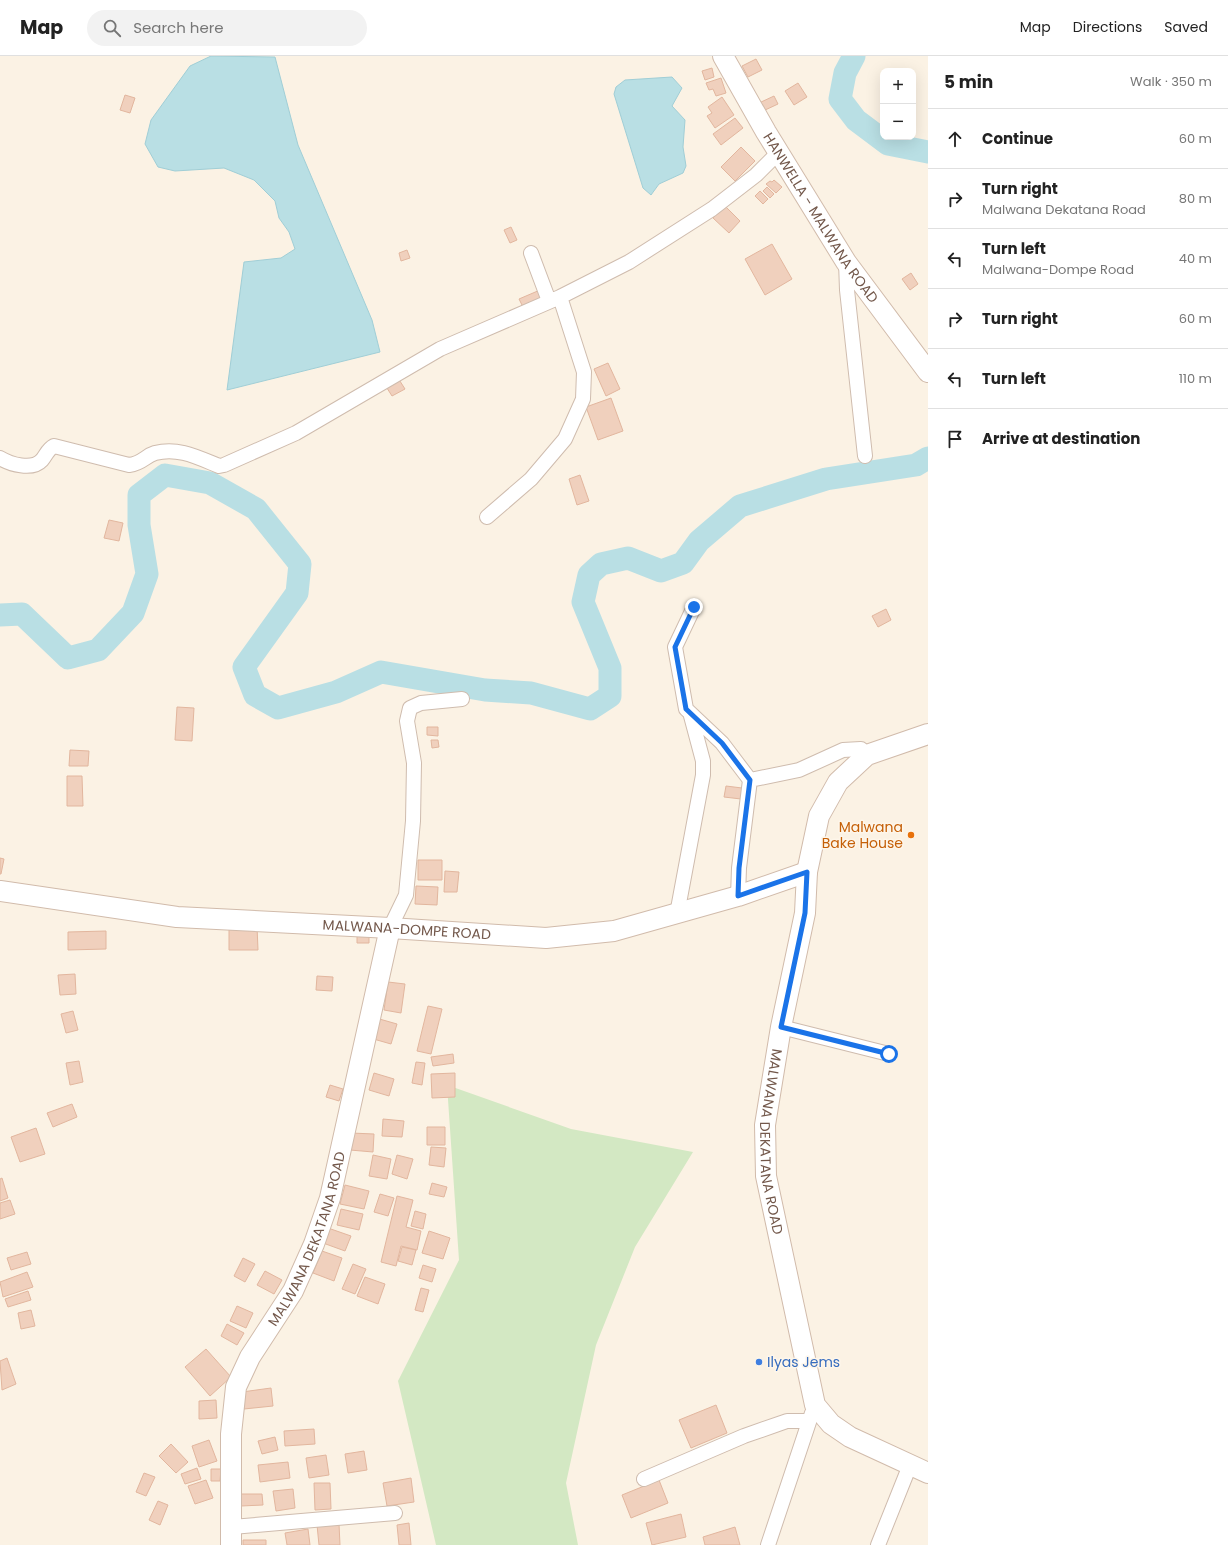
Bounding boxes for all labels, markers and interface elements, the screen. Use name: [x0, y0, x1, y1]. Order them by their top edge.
search box: [87, 10, 367, 46]
text: Map: [20, 14, 63, 41]
icon: search: [101, 17, 123, 39]
text: Search here: [133, 17, 224, 38]
text: Map: [1020, 17, 1051, 37]
text: Directions: [1073, 17, 1142, 37]
text: Saved: [1164, 17, 1208, 37]
map controls: [880, 68, 916, 140]
button: +: [880, 68, 916, 104]
text: 5 min: [944, 70, 993, 94]
text: Walk · 350 m: [1130, 72, 1212, 91]
button: −: [880, 104, 916, 140]
icon: ahead: [944, 128, 966, 150]
text: Continue: [982, 128, 1053, 149]
street label: HANWELLA - MALWANA ROAD: [759, 129, 883, 307]
text: 60 m: [1179, 129, 1212, 148]
text: Turn right: [982, 178, 1058, 199]
icon: right: [944, 188, 966, 210]
text: 80 m: [1179, 189, 1212, 208]
text: Malwana Dekatana Road: [982, 200, 1146, 219]
text: Turn left: [982, 238, 1046, 259]
icon: left: [944, 248, 966, 270]
text: 40 m: [1179, 249, 1212, 268]
text: Malwana-Dompe Road: [982, 260, 1134, 279]
icon: right: [944, 308, 966, 330]
text: Turn right: [982, 308, 1058, 329]
text: 60 m: [1179, 309, 1212, 328]
icon: left: [944, 368, 966, 390]
text: Turn left: [982, 368, 1046, 389]
text: 110 m: [1179, 369, 1212, 388]
icon: arrive: [944, 428, 966, 450]
text: Arrive at destination: [982, 428, 1140, 449]
route end: [685, 598, 703, 616]
place label: Malwana Bake House: [822, 817, 903, 853]
marker: Malwana Bake House: [906, 830, 916, 840]
street label: MALWANA-DOMPE ROAD: [322, 915, 492, 944]
route start: [880, 1045, 898, 1063]
street label: MALWANA DEKATANA ROAD: [755, 1047, 788, 1236]
street label: MALWANA DEKATANA ROAD: [263, 1149, 350, 1330]
place label: Ilyas Jems: [767, 1352, 840, 1372]
marker: Ilyas Jems: [754, 1357, 764, 1367]

